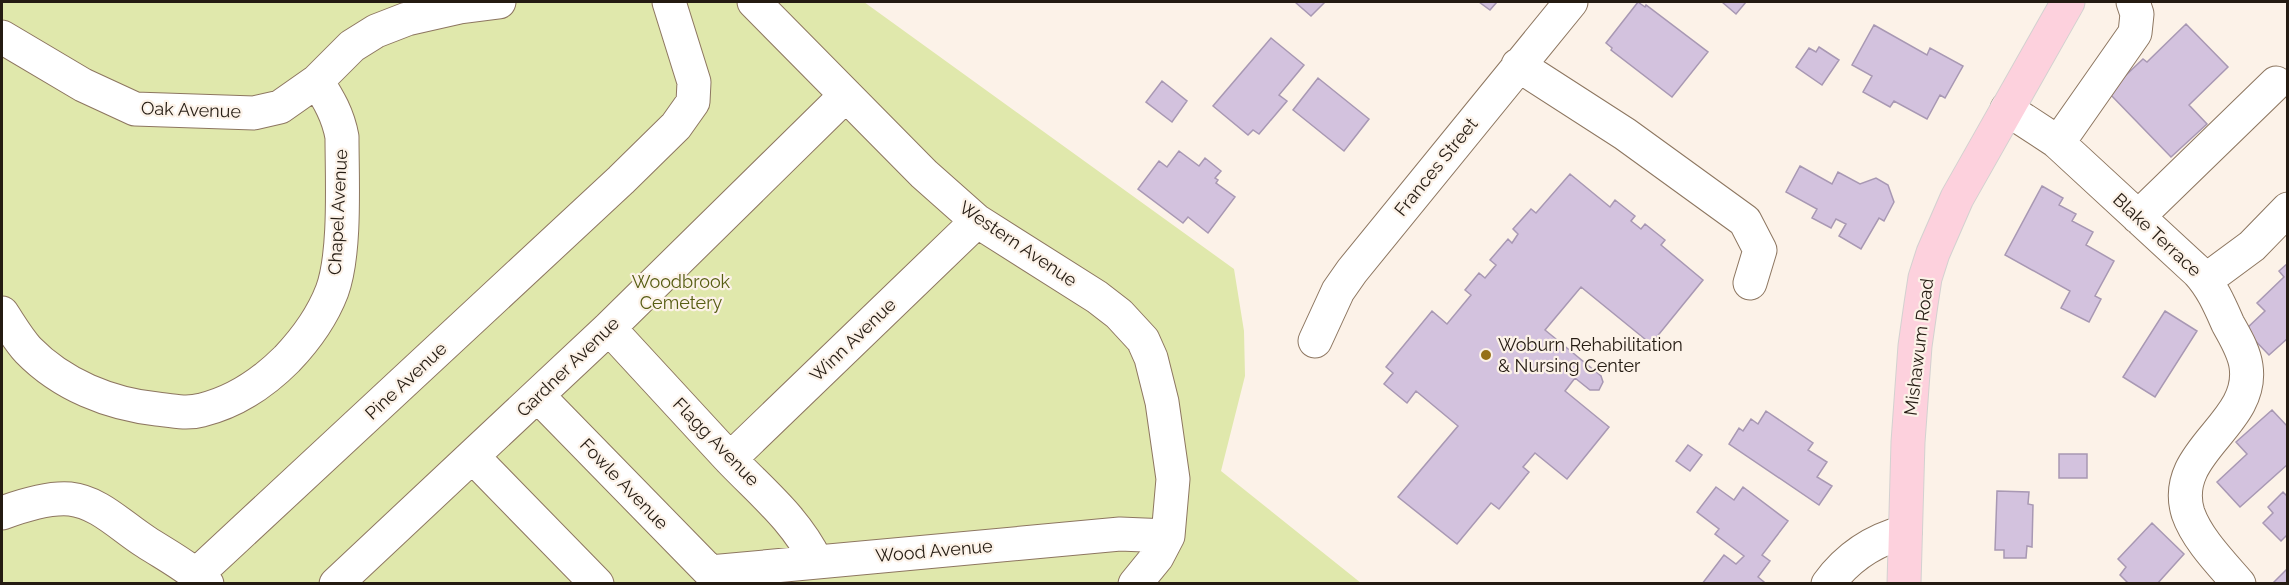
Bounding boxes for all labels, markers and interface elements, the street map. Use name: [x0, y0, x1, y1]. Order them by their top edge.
street label: Oak Avenue: [141, 97, 242, 122]
street label: Frances Street: [1390, 113, 1482, 220]
street label: Chapel Avenue: [324, 148, 351, 275]
street label: Blake Terrace: [2109, 189, 2206, 281]
street label: Western Avenue: [955, 196, 1081, 291]
park label: Woodbrook Cemetery: [632, 271, 731, 313]
street label: Mishawum Road: [1900, 277, 1937, 417]
street label: Winn Avenue: [805, 293, 900, 386]
street label: Gardner Avenue: [512, 312, 623, 421]
place label: Woburn Rehabilitation & Nursing Center: [1498, 334, 1683, 376]
street label: Pine Avenue: [361, 337, 451, 424]
marker: Woburn Rehabilitation & Nursing Center: [1479, 348, 1493, 362]
street label: Flagg Avenue: [669, 393, 764, 491]
street label: Fowle Avenue: [576, 434, 673, 534]
street label: Wood Avenue: [875, 535, 994, 566]

